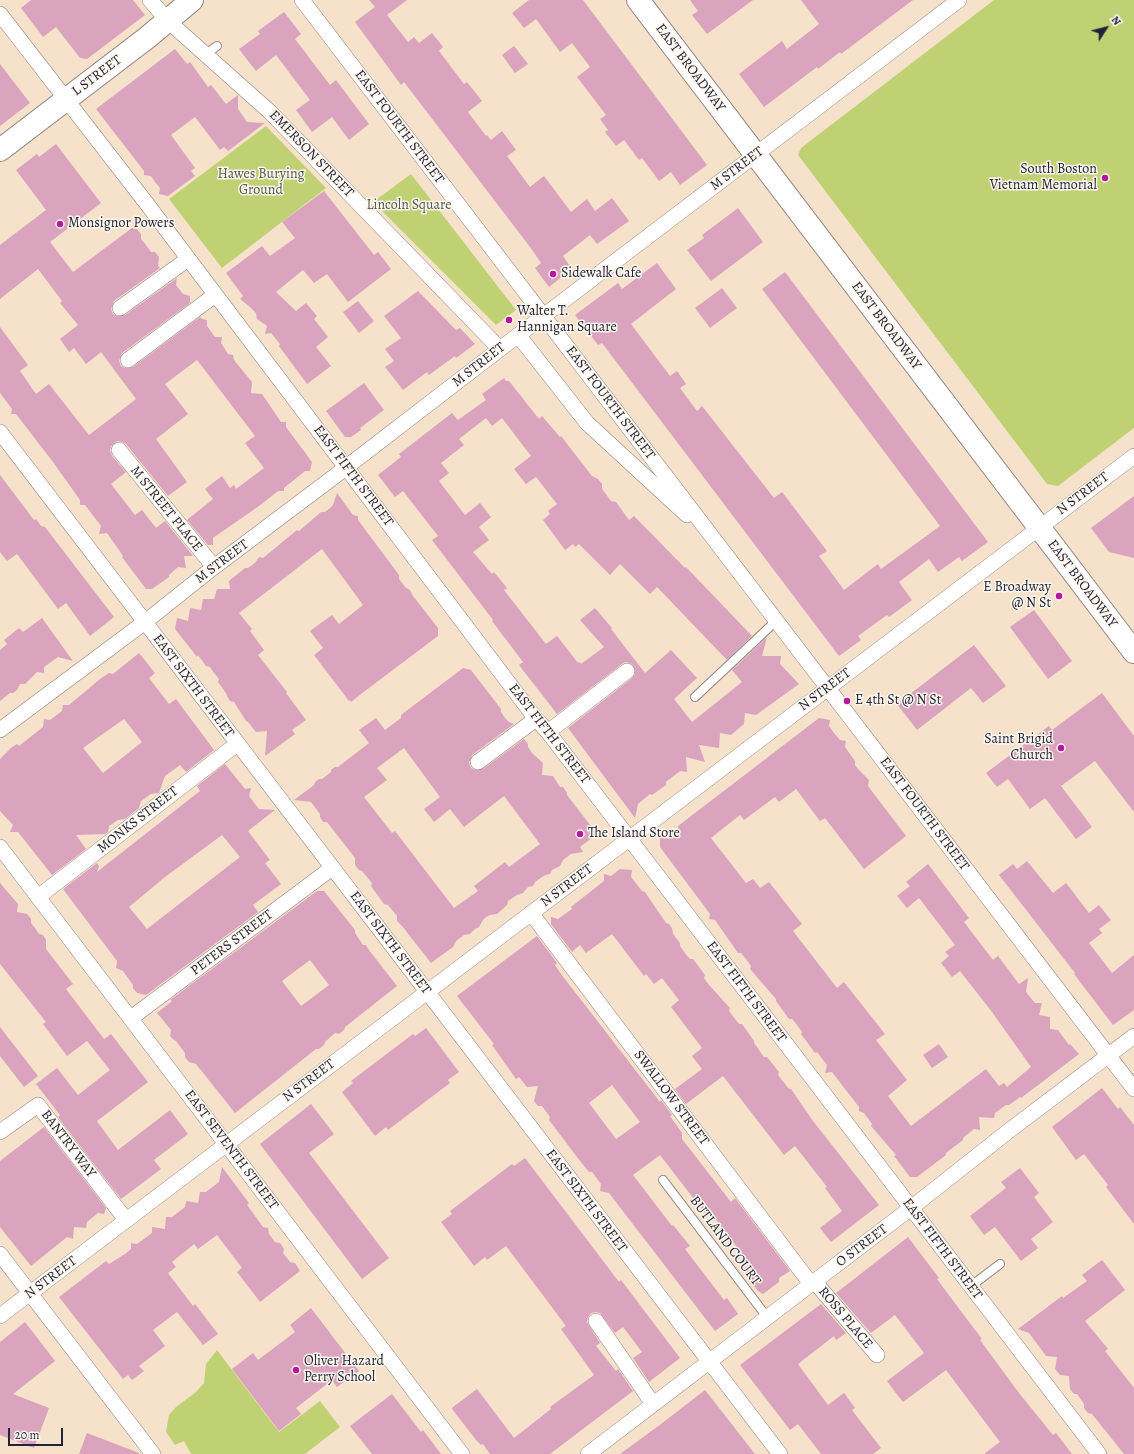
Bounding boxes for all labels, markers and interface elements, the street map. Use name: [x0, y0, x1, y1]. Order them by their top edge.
north arrow: [1086, 8, 1126, 48]
text: N: [1108, 13, 1125, 28]
street label: EAST BROADWAY: [651, 21, 729, 115]
street label: L STREET: [69, 52, 125, 100]
street label: EAST FOURTH STREET: [351, 67, 447, 187]
street label: EMERSON STREET: [265, 107, 357, 201]
street label: M STREET: [707, 144, 767, 194]
place label: South Boston Vietnam Memorial: [990, 162, 1097, 194]
park label: Hawes Burying Ground: [217, 167, 305, 200]
marker: South Boston Vietnam Memorial: [1100, 173, 1110, 183]
park label: Lincoln Square: [366, 198, 452, 214]
place label: Monsignor Powers: [68, 216, 174, 232]
marker: Monsignor Powers: [55, 219, 65, 229]
place label: Sidewalk Cafe: [561, 266, 641, 282]
marker: Sidewalk Cafe: [548, 269, 558, 279]
street label: EAST BROADWAY: [847, 279, 925, 373]
place label: Walter T. Hannigan Square: [517, 304, 617, 336]
marker: Walter T. Hannigan Square: [504, 315, 514, 325]
street label: M STREET: [449, 339, 509, 391]
street label: EAST FOURTH STREET: [562, 343, 658, 463]
street label: EAST FIFTH STREET: [309, 422, 397, 530]
street label: M STREET PLACE: [126, 463, 206, 555]
street label: N STREET: [1054, 469, 1112, 519]
street label: M STREET: [192, 537, 252, 587]
street label: EAST BROADWAY: [1043, 537, 1121, 631]
place label: E Broadway @ N St: [983, 580, 1051, 612]
marker: E Broadway @ N St: [1054, 591, 1064, 601]
street label: EAST SIXTH STREET: [149, 631, 237, 741]
street label: N STREET: [796, 665, 854, 715]
street label: EAST FIFTH STREET: [505, 681, 593, 787]
place label: E 4th St @ N St: [855, 693, 941, 709]
marker: E 4th St @ N St: [842, 696, 852, 706]
place label: Saint Brigid Church: [984, 732, 1053, 764]
marker: Saint Brigid Church: [1056, 743, 1066, 753]
street label: EAST FOURTH STREET: [876, 754, 972, 874]
street label: MONKS STREET: [94, 783, 182, 857]
place label: The Island Store: [588, 826, 680, 842]
marker: The Island Store: [575, 829, 585, 839]
street label: N STREET: [538, 861, 596, 911]
street label: EAST SIXTH STREET: [346, 888, 434, 998]
street label: PETERS STREET: [188, 907, 276, 979]
street label: EAST FIFTH STREET: [702, 938, 790, 1046]
street label: SWALLOW STREET: [630, 1047, 712, 1149]
street label: N STREET: [280, 1056, 338, 1106]
street label: EAST SEVENTH STREET: [181, 1087, 281, 1213]
street label: BANTRY WAY: [37, 1107, 99, 1181]
street label: EAST SIXTH STREET: [542, 1146, 630, 1256]
street label: BUTLAND COURT: [686, 1193, 764, 1289]
street label: EAST FIFTH STREET: [898, 1195, 986, 1303]
street label: O STREET: [833, 1221, 891, 1271]
street label: N STREET: [22, 1253, 80, 1303]
street label: ROSS PLACE: [814, 1284, 876, 1352]
place label: Oliver Hazard Perry School: [304, 1354, 384, 1386]
marker: Oliver Hazard Perry School: [291, 1365, 301, 1375]
scale bar: [10, 1420, 65, 1446]
text: 20 m: [15, 1427, 39, 1443]

